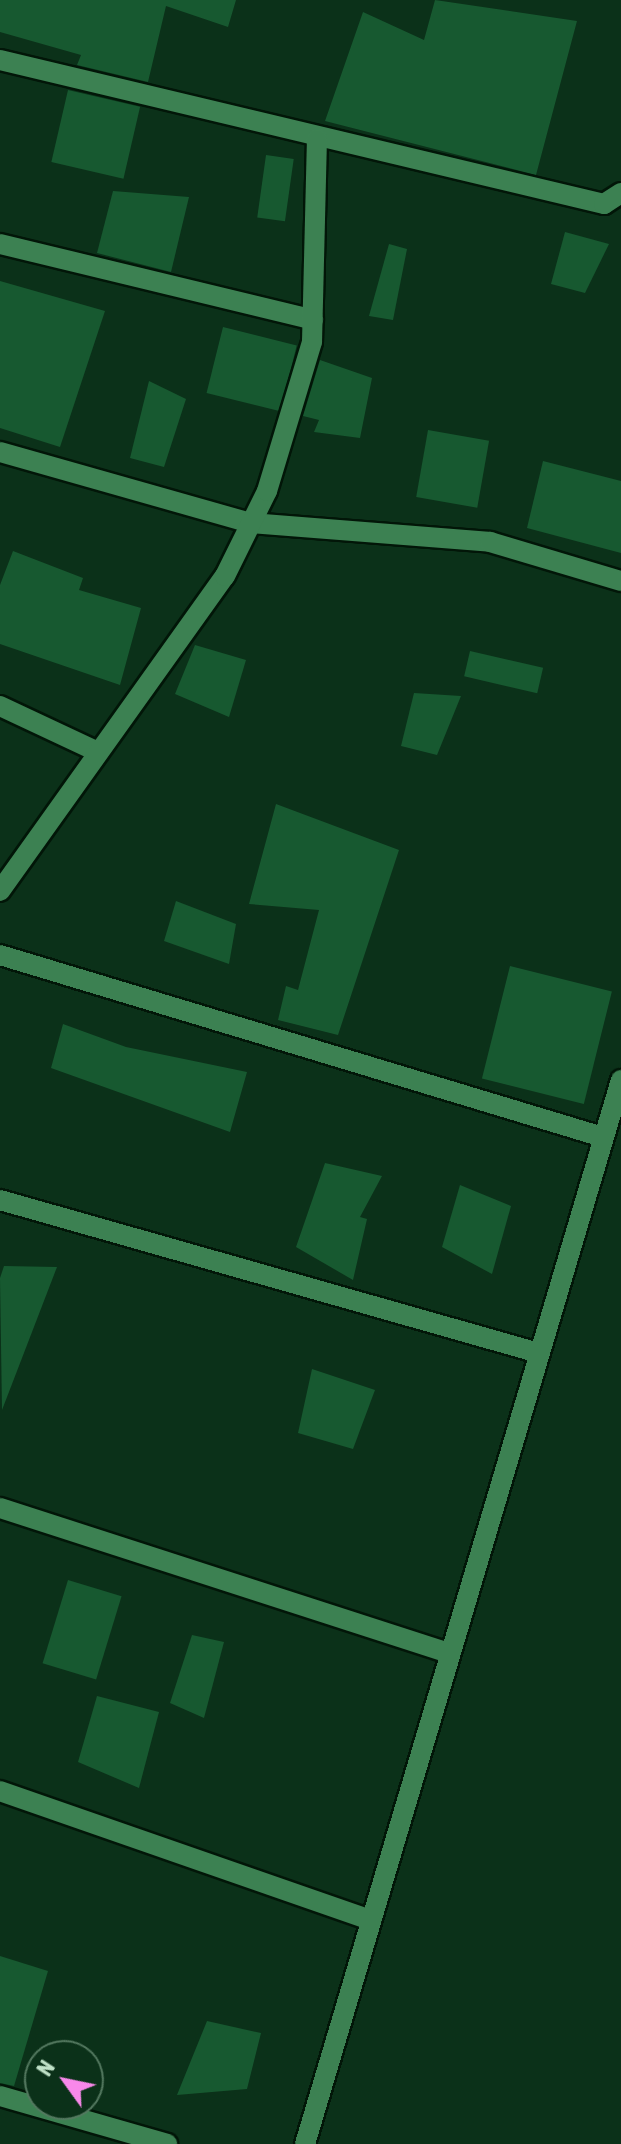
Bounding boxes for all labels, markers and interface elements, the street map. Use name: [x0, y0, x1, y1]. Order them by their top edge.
north arrow: [24, 2040, 104, 2120]
text: N: [31, 2055, 60, 2081]

